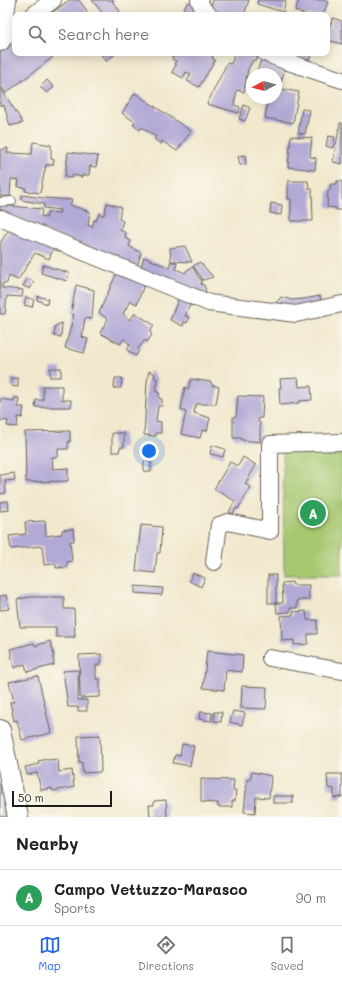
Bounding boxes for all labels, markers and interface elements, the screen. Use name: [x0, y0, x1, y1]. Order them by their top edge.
search box: [12, 12, 330, 56]
icon: search: [26, 23, 48, 45]
text: Search here: [58, 24, 149, 44]
north arrow: [246, 68, 282, 104]
your location: [139, 441, 159, 461]
pin: A: [300, 498, 326, 528]
scale bar: [12, 789, 112, 808]
text: 50 m: [18, 790, 44, 805]
text: Nearby: [16, 832, 78, 854]
text: Campo Vettuzzo-Marasco: [54, 879, 247, 899]
text: A: [24, 889, 34, 906]
text: 90 m: [296, 889, 326, 906]
text: Sports: [54, 899, 96, 916]
tab: Map: [39, 934, 61, 973]
tab: Directions: [138, 934, 194, 973]
tab: Saved: [271, 934, 303, 973]

